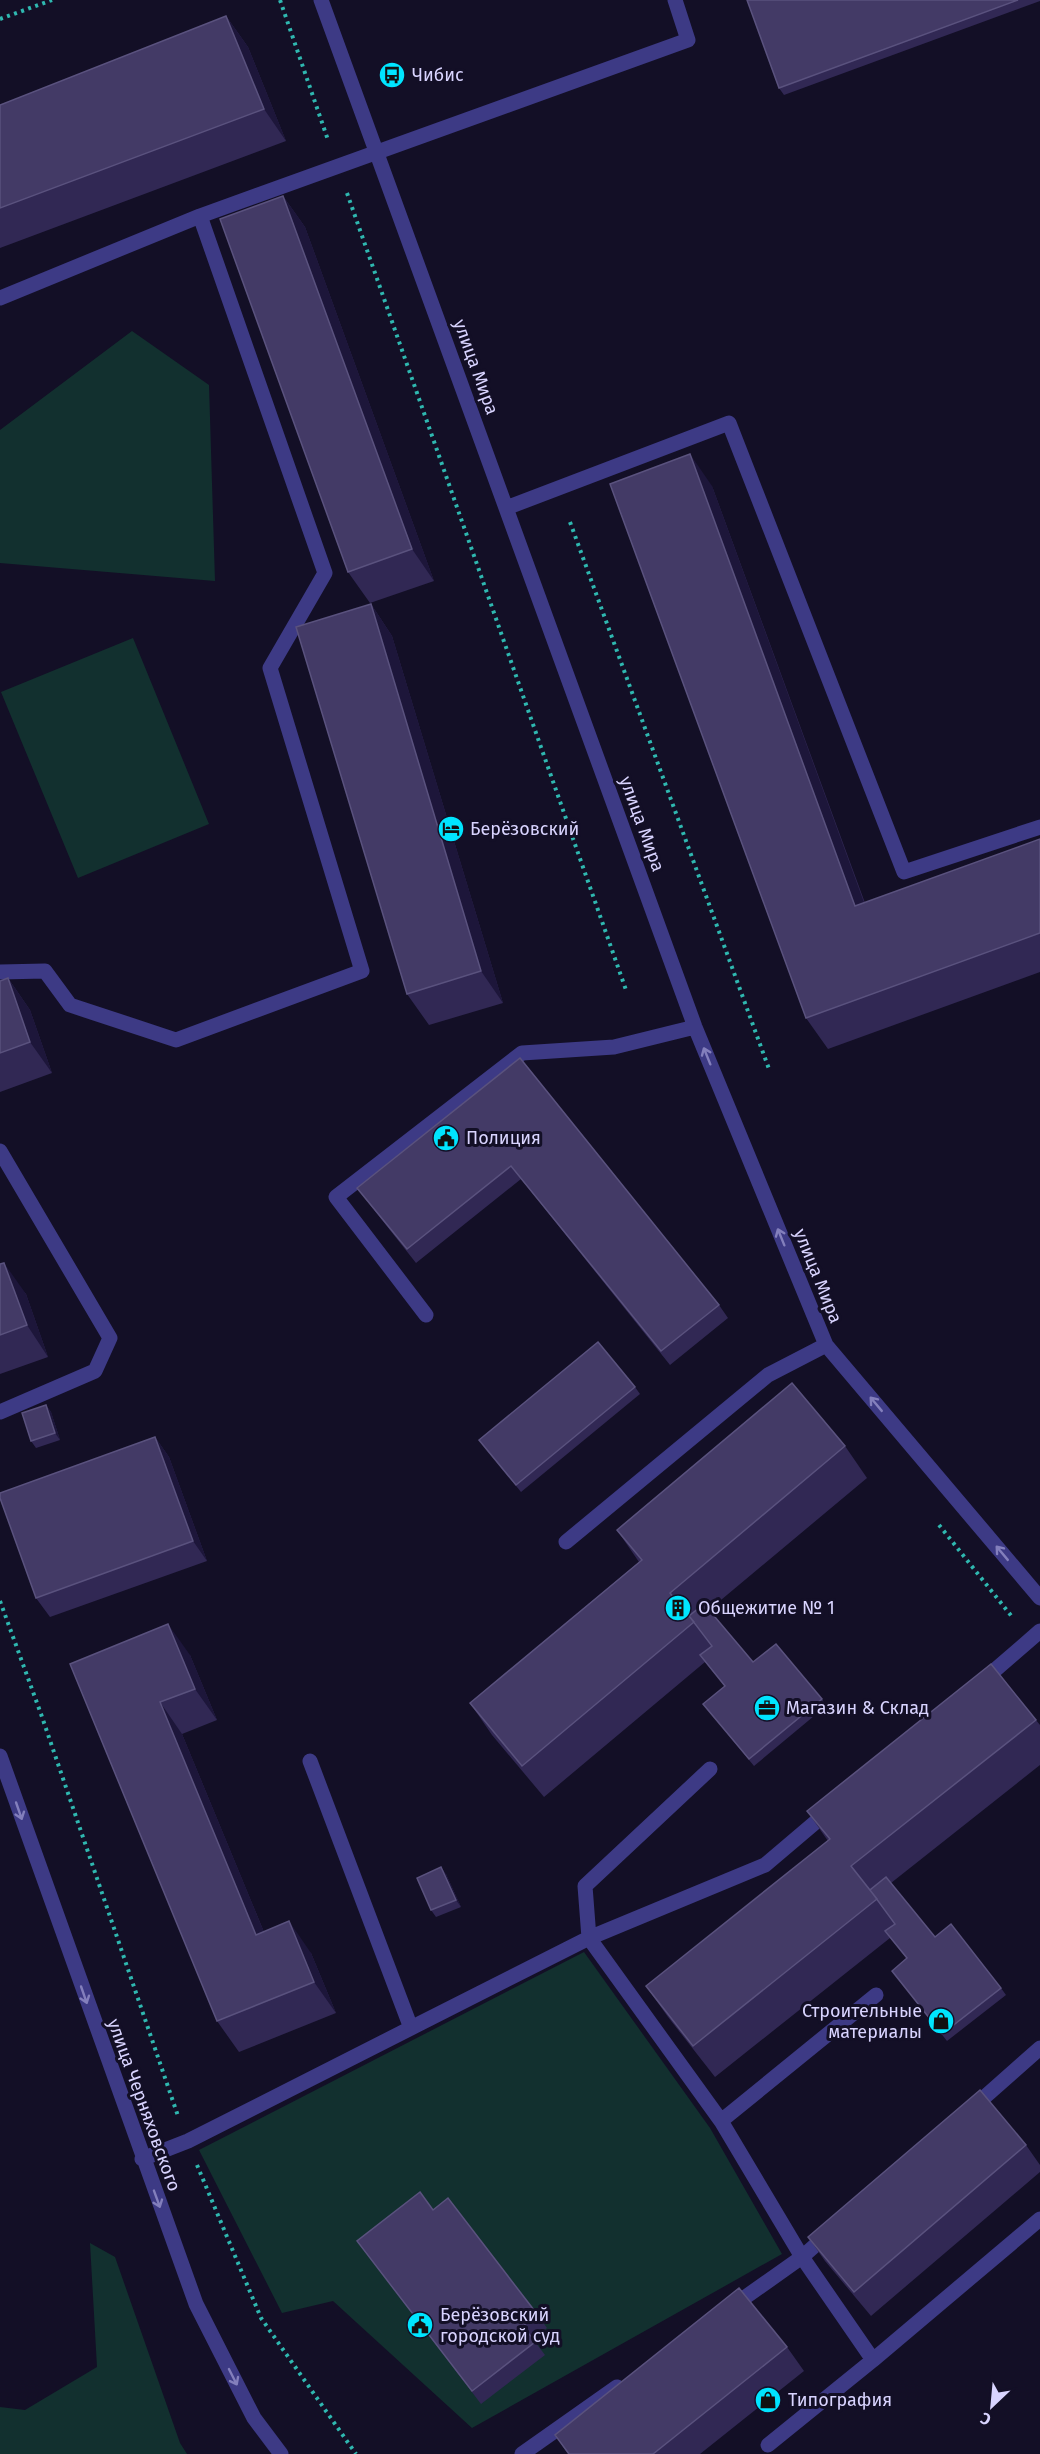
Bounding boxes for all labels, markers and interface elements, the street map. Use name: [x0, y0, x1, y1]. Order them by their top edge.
bus stop icon: Чибис: [377, 60, 407, 90]
place label: Чибис: [412, 64, 464, 86]
street label: улица Мира: [449, 316, 503, 418]
street label: улица Мира: [615, 773, 669, 875]
hotel icon: Берёзовский: [436, 814, 466, 844]
place label: Берёзовский: [470, 818, 579, 840]
one-way arrow: [701, 1048, 712, 1066]
public building icon: Полиция: [431, 1123, 461, 1153]
place label: Полиция: [466, 1127, 541, 1149]
street label: улица Мира: [789, 1226, 847, 1326]
one-way arrow: [775, 1228, 786, 1246]
one-way arrow: [869, 1397, 883, 1412]
one-way arrow: [995, 1546, 1009, 1561]
building icon: Общежитие № 1: [663, 1593, 693, 1623]
place label: Общежитие № 1: [698, 1597, 835, 1619]
office icon: Магазин & Склад: [752, 1693, 782, 1723]
place label: Магазин & Склад: [786, 1697, 929, 1719]
one-way arrow: [15, 1801, 26, 1820]
one-way arrow: [80, 1985, 91, 2004]
place label: Строительные материалы: [802, 2000, 922, 2043]
shop icon: Строительные материалы: [926, 2006, 956, 2036]
street label: улица Черняховского: [102, 2016, 186, 2194]
one-way arrow: [152, 2189, 163, 2207]
place label: Берёзовский городской суд: [440, 2304, 560, 2347]
public building icon: Берёзовский городской суд: [405, 2310, 435, 2340]
one-way arrow: [228, 2368, 240, 2386]
north arrow: [962, 2376, 1022, 2436]
shop icon: Типография: [753, 2385, 783, 2415]
place label: Типография: [788, 2389, 892, 2411]
text: С: [977, 2408, 994, 2430]

